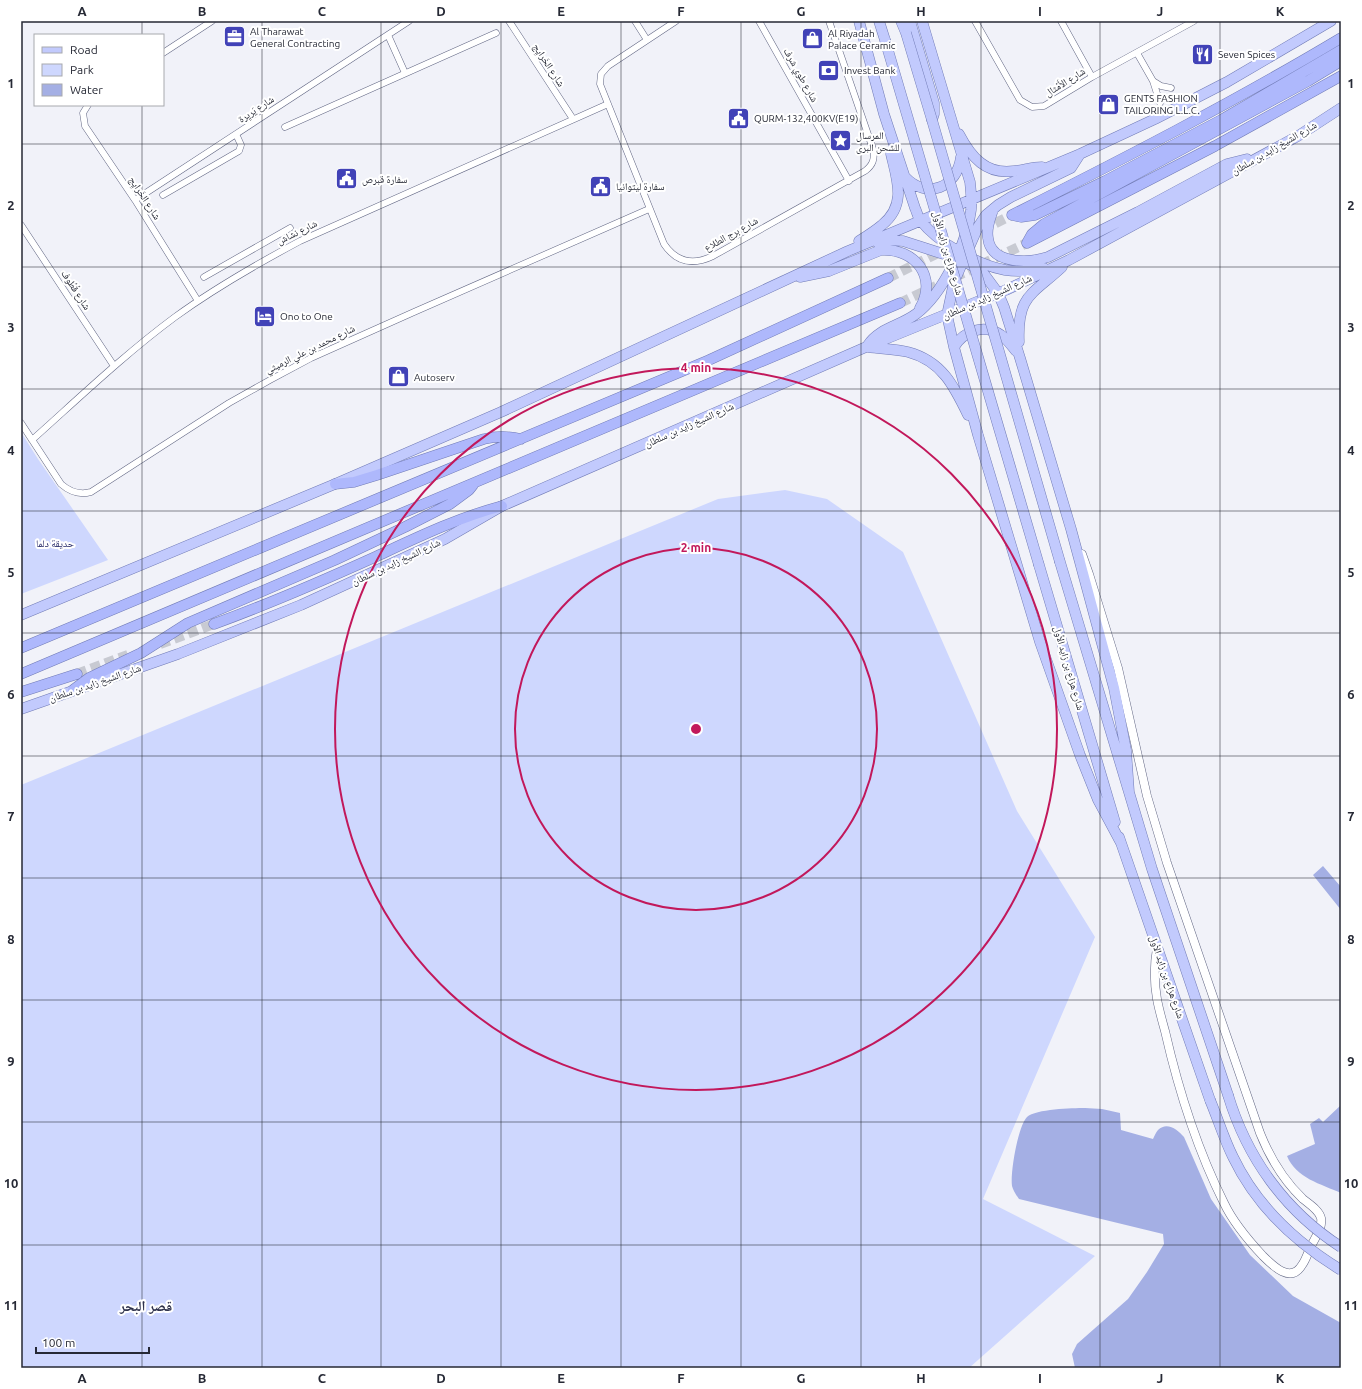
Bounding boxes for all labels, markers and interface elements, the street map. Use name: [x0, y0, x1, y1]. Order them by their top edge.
text: A: [77, 4, 87, 18]
text: B: [198, 4, 207, 18]
text: C: [318, 4, 327, 18]
text: D: [436, 4, 446, 18]
text: E: [557, 4, 565, 18]
text: F: [677, 4, 685, 18]
text: G: [797, 4, 806, 18]
text: H: [916, 4, 926, 18]
text: I: [1038, 4, 1042, 18]
text: J: [1157, 4, 1163, 18]
text: K: [1276, 4, 1285, 18]
office icon: Al Tharawat General Contracting: [221, 24, 247, 50]
place label: Al Tharawat General Contracting: [250, 26, 340, 49]
shop icon: Al Riyadah Palace Ceramic: [799, 26, 825, 52]
place label: Al Riyadah Palace Ceramic: [828, 28, 896, 51]
legend: [34, 34, 164, 106]
street label: شارع الخَرايِج: [529, 41, 567, 90]
restaurant icon: Seven Spices: [1190, 41, 1216, 67]
text: Road: [70, 43, 98, 56]
street label: شارع طوي شرف: [779, 46, 821, 106]
place label: Seven Spices: [1218, 49, 1275, 60]
bank icon: Invest Bank: [816, 57, 842, 83]
text: Park: [70, 63, 94, 76]
street label: شارع الأَمْثال: [1042, 64, 1088, 100]
place label: Invest Bank: [844, 65, 895, 76]
text: 1: [7, 76, 15, 90]
text: 1: [1347, 76, 1355, 90]
text: Water: [70, 83, 103, 96]
shop icon: GENTS FASHION TAILORING L.L.C.: [1095, 91, 1121, 117]
street label: شارع يَريِرة: [236, 93, 277, 126]
place label: GENTS FASHION TAILORING L.L.C.: [1124, 93, 1200, 116]
public building icon: QURM-132,400KV(E19): [726, 105, 752, 131]
place label: QURM-132,400KV(E19): [754, 113, 858, 124]
street label: شارع الشيخ زايد بن سلطان: [1230, 119, 1319, 178]
place icon: المرسال للشحن البرى: [828, 128, 854, 154]
place label: المرسال للشحن البرى: [856, 130, 900, 154]
public building icon: سفارة قبرص: [334, 166, 360, 192]
public building icon: سفارة ليتوانيا: [588, 173, 614, 199]
street label: شارع الخَرايِج: [125, 174, 163, 223]
place label: سفارة قبرص: [362, 174, 408, 186]
place label: سفارة ليتوانيا: [616, 181, 665, 192]
text: 2: [7, 198, 15, 212]
text: 2: [1347, 198, 1355, 212]
street label: شارع هزاع بن زايد الأول: [930, 210, 965, 297]
street label: شارع برج الطلاع: [702, 215, 761, 254]
street label: شارع نشاش: [275, 217, 320, 247]
street label: شارع قُطُوف: [58, 268, 94, 313]
street label: شارع الشيخ زايد بن سلطان: [941, 272, 1034, 323]
hotel icon: Ono to One: [251, 303, 277, 329]
place label: Ono to One: [280, 311, 333, 322]
text: 3: [7, 320, 15, 334]
text: 3: [1347, 320, 1355, 334]
street label: شارع محمد بن علي الرميثي: [263, 322, 358, 378]
text: 4 min: [681, 361, 711, 374]
shop icon: Autoserv: [385, 364, 411, 390]
place label: Autoserv: [414, 372, 455, 383]
street label: شارع الشيخ زايد بن سلطان: [643, 400, 736, 451]
text: 4: [7, 443, 15, 457]
text: 4: [1347, 443, 1355, 457]
street label: شارع الشيخ زايد بن سلطان: [350, 536, 443, 588]
park label: حديقة دلما: [36, 538, 75, 549]
text: 2 min: [681, 541, 711, 554]
text: 5: [7, 565, 15, 579]
text: 5: [1347, 565, 1355, 579]
street label: شارع هزاع بن زايد الأول: [1051, 625, 1086, 712]
street label: شارع الشيخ زايد بن سلطان: [48, 662, 143, 705]
text: 6: [7, 687, 15, 701]
text: 6: [1347, 687, 1355, 701]
centre of rings: [689, 722, 703, 736]
text: 7: [7, 809, 15, 823]
text: 7: [1347, 809, 1355, 823]
text: 8: [7, 932, 15, 946]
text: 8: [1347, 932, 1355, 946]
street label: شارع هزاع بن زايد الأول: [1147, 934, 1186, 1021]
text: 9: [7, 1054, 15, 1068]
text: 9: [1347, 1054, 1355, 1068]
text: 10: [4, 1176, 18, 1190]
text: 10: [1344, 1176, 1358, 1190]
text: 11: [4, 1298, 18, 1312]
district label: قصر البحر: [119, 1298, 172, 1315]
text: 11: [1344, 1298, 1358, 1312]
scale bar: [36, 1329, 149, 1355]
text: 100 m: [42, 1336, 75, 1349]
text: A: [77, 1371, 87, 1385]
text: B: [198, 1371, 207, 1385]
text: C: [318, 1371, 327, 1385]
text: D: [436, 1371, 446, 1385]
text: E: [557, 1371, 565, 1385]
text: F: [677, 1371, 685, 1385]
text: G: [797, 1371, 806, 1385]
text: H: [916, 1371, 926, 1385]
text: I: [1038, 1371, 1042, 1385]
text: J: [1157, 1371, 1163, 1385]
text: K: [1276, 1371, 1285, 1385]

